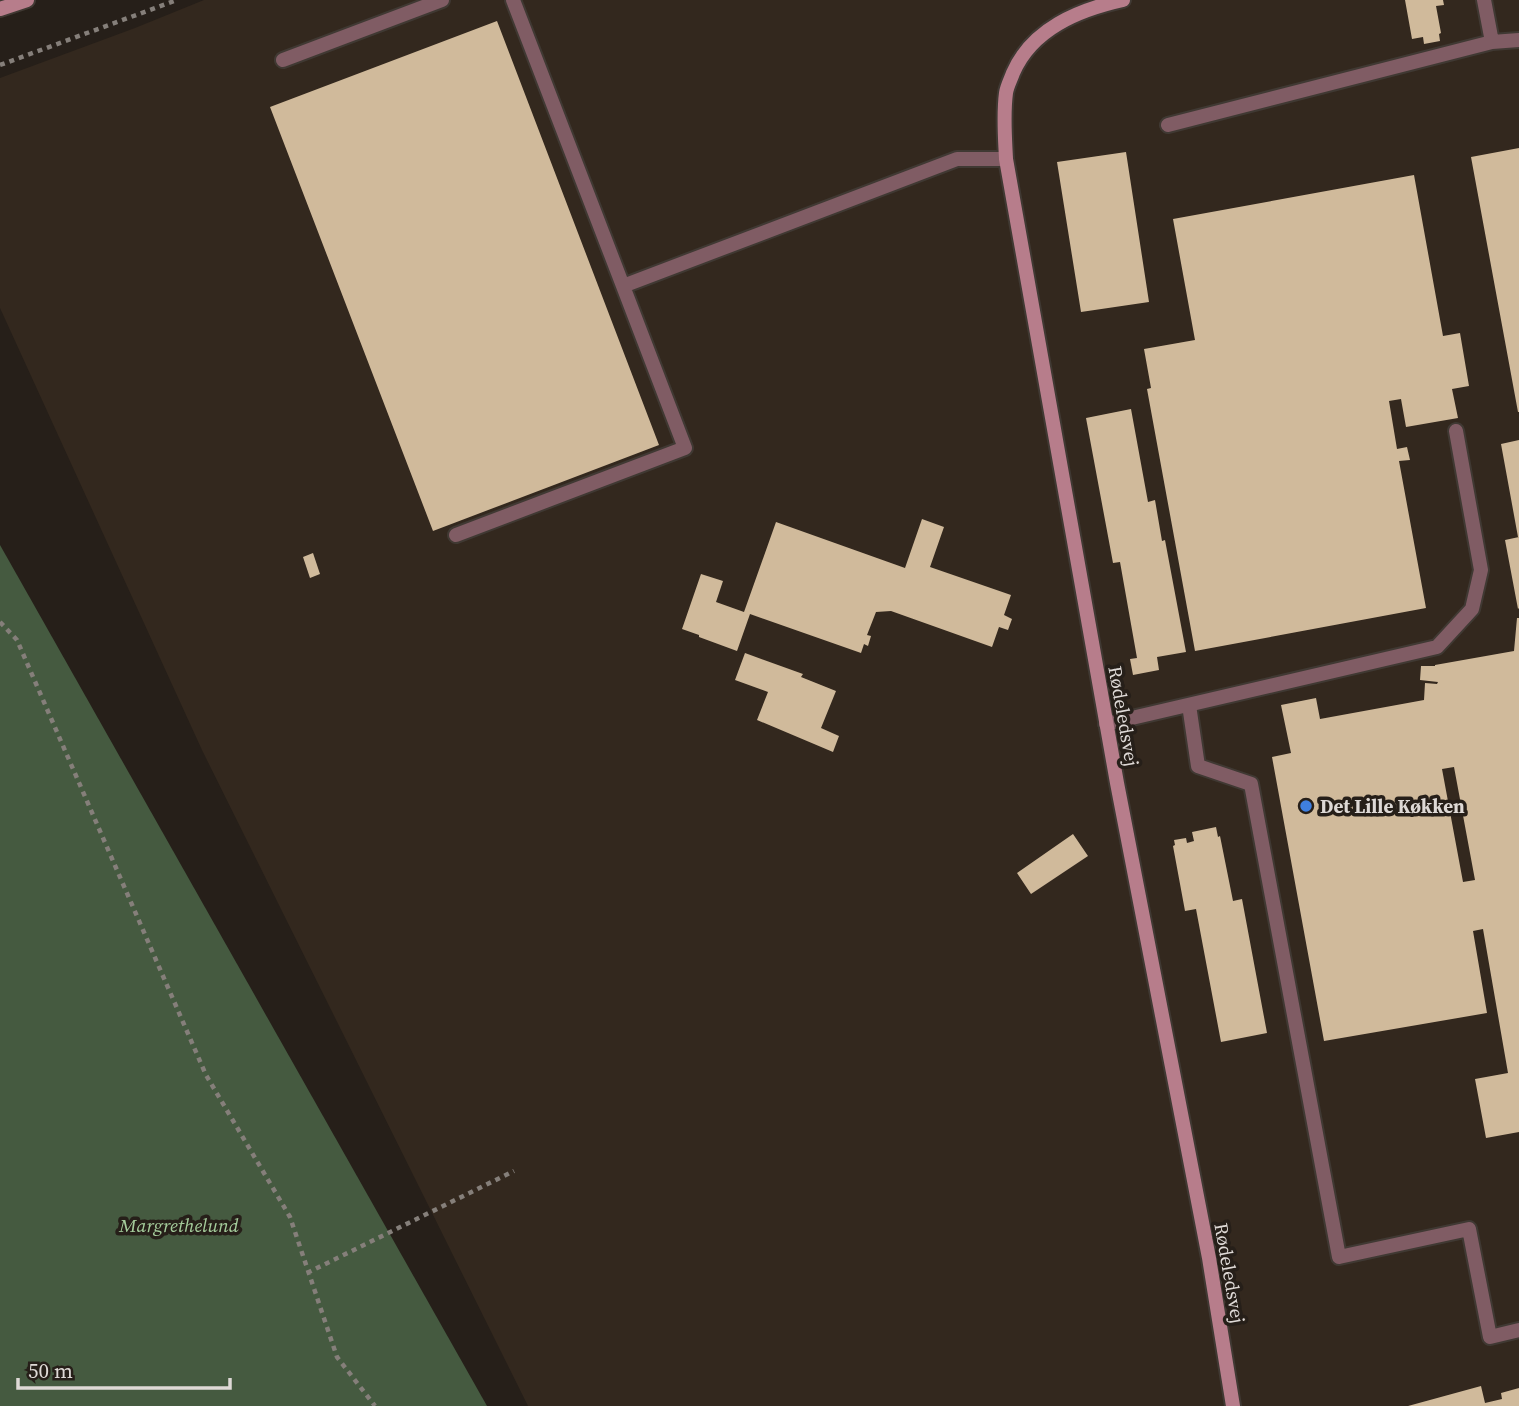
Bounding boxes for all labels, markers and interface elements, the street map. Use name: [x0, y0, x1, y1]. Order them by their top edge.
street label: Rødeledsvej: [1102, 664, 1146, 768]
place label: Det Lille Køkken: [1320, 793, 1465, 819]
marker: Det Lille Køkken: [1298, 798, 1314, 814]
park label: Margrethelund: [118, 1212, 239, 1238]
street label: Rødeledsvej: [1208, 1221, 1252, 1325]
scale bar: [18, 1346, 229, 1390]
text: 50 m: [28, 1356, 73, 1385]

